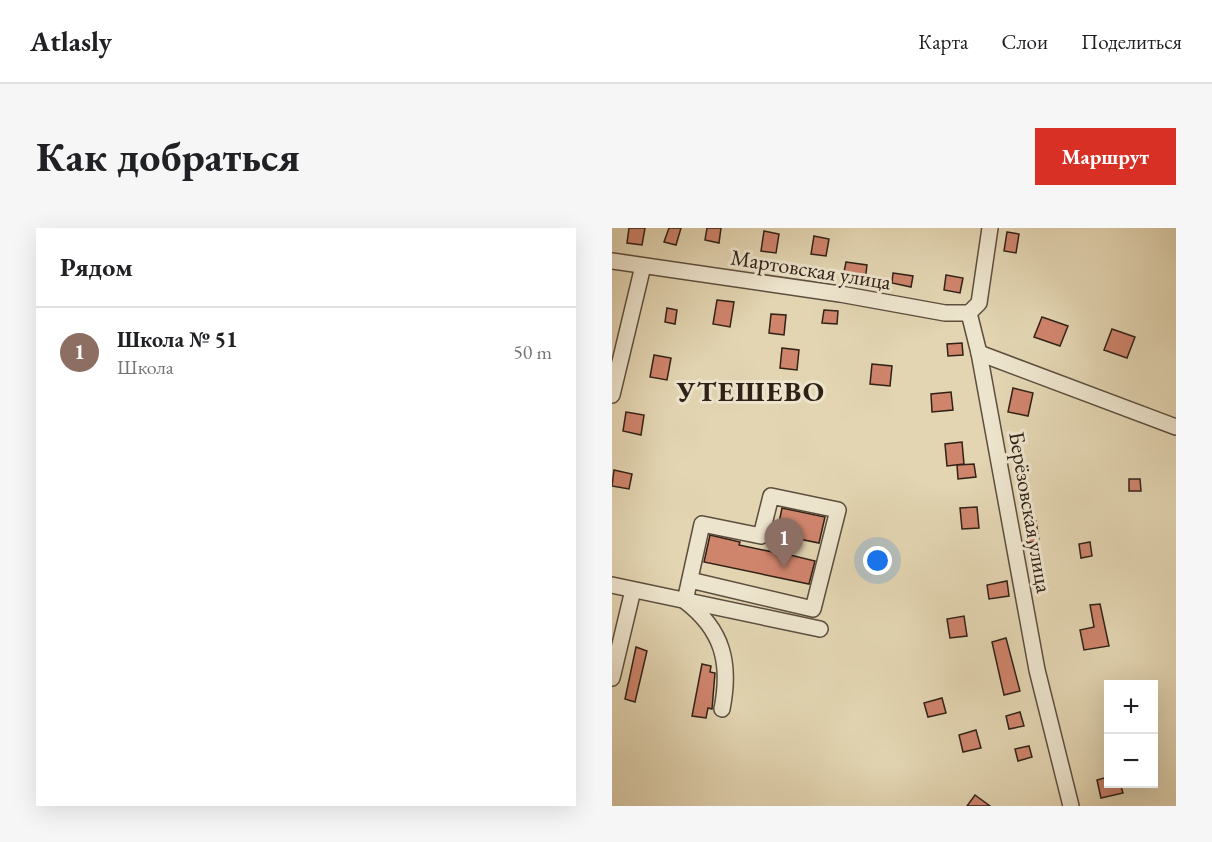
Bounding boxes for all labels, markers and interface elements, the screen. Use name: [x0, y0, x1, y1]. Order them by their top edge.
text: Atlasly: [30, 23, 112, 59]
text: Карта: [918, 28, 968, 55]
text: Слои: [1001, 28, 1048, 55]
text: Поделиться: [1081, 28, 1182, 55]
button: Маршрут: [1035, 128, 1176, 185]
text: Как добраться: [36, 129, 300, 184]
street label: Мартовская улица: [729, 242, 893, 297]
text: Рядом: [60, 250, 133, 284]
text: Школа № 51: [117, 325, 238, 354]
text: 1: [74, 339, 85, 365]
text: 50 m: [513, 339, 552, 365]
text: Школа: [117, 354, 174, 380]
district label: УТЕШЕВО: [675, 373, 826, 409]
street label: Берёзовская улица: [1002, 429, 1059, 595]
pin: 1: [764, 518, 804, 568]
your location: [863, 546, 892, 575]
map controls: [1104, 680, 1158, 788]
button: +: [1104, 680, 1158, 734]
button: −: [1104, 734, 1158, 788]

